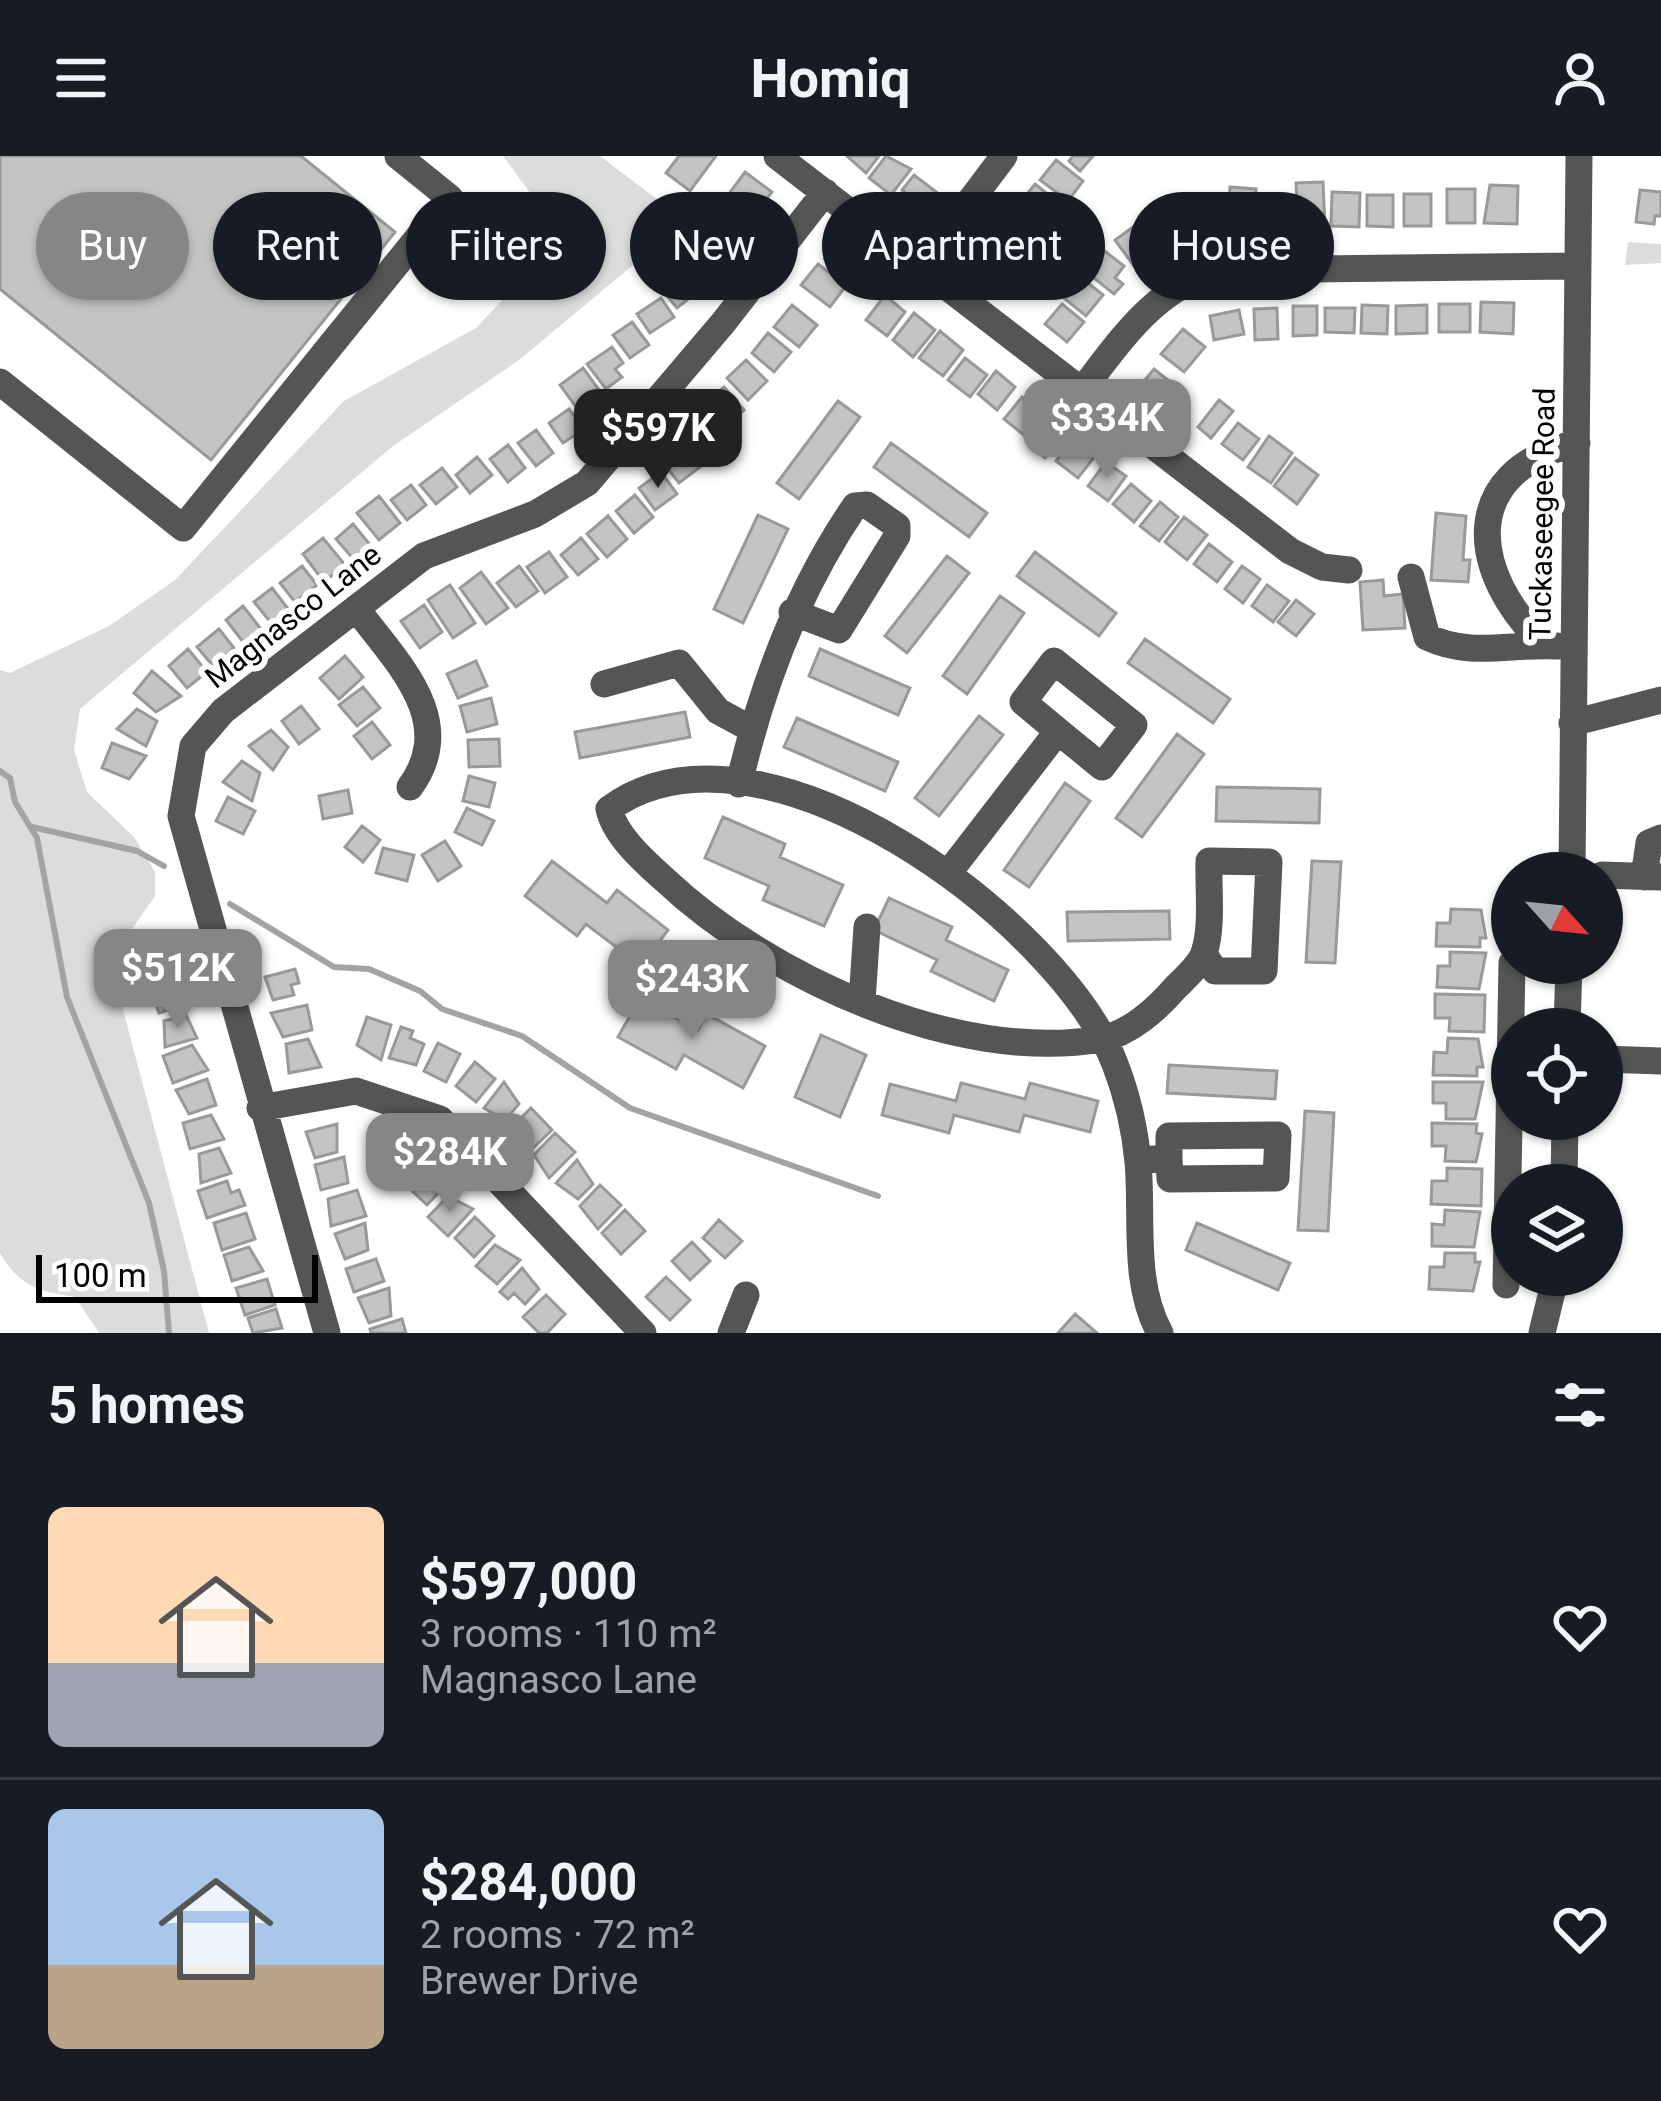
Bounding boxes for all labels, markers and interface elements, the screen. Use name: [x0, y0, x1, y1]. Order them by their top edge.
icon: menu: [48, 45, 114, 111]
icon: person: [1547, 45, 1613, 111]
text: Homiq: [750, 47, 911, 110]
chip: Buy: [36, 192, 189, 300]
chip: Rent: [213, 192, 382, 300]
chip: Filters: [406, 192, 606, 300]
chip: New: [630, 192, 798, 300]
chip: Apartment: [822, 192, 1105, 300]
chip: House: [1129, 192, 1334, 300]
pin: $334K: [1023, 379, 1191, 481]
street label: Tuckaseegee Road: [1522, 387, 1562, 641]
pin: $597K: [574, 389, 742, 491]
text: $334K: [1050, 395, 1164, 441]
text: $597K: [601, 405, 715, 451]
street label: Magnasco Lane: [198, 537, 388, 695]
north arrow: [1491, 852, 1623, 984]
map controls: [1491, 852, 1623, 1296]
pin: $512K: [94, 929, 262, 1031]
pin: $243K: [608, 940, 776, 1042]
text: $512K: [121, 945, 235, 991]
text: $243K: [635, 956, 749, 1002]
button: locate: [1491, 1008, 1623, 1140]
pin: $284K: [366, 1113, 534, 1215]
text: $284K: [393, 1129, 507, 1175]
button: layers: [1491, 1164, 1623, 1296]
scale bar: [36, 1249, 318, 1302]
text: 100 m: [54, 1256, 147, 1295]
icon: filters: [1547, 1372, 1613, 1438]
text: 5 homes: [48, 1376, 245, 1435]
text: $597,000: [420, 1552, 637, 1611]
icon: home: [144, 1555, 288, 1699]
icon: heart: [1547, 1594, 1613, 1660]
text: 3 rooms · 110 m²: [420, 1611, 717, 1657]
text: Magnasco Lane: [420, 1657, 697, 1703]
text: $284,000: [420, 1853, 637, 1912]
icon: home: [144, 1857, 288, 2001]
icon: heart: [1547, 1896, 1613, 1962]
text: 2 rooms · 72 m²: [420, 1912, 695, 1958]
text: Brewer Drive: [420, 1958, 638, 2004]

